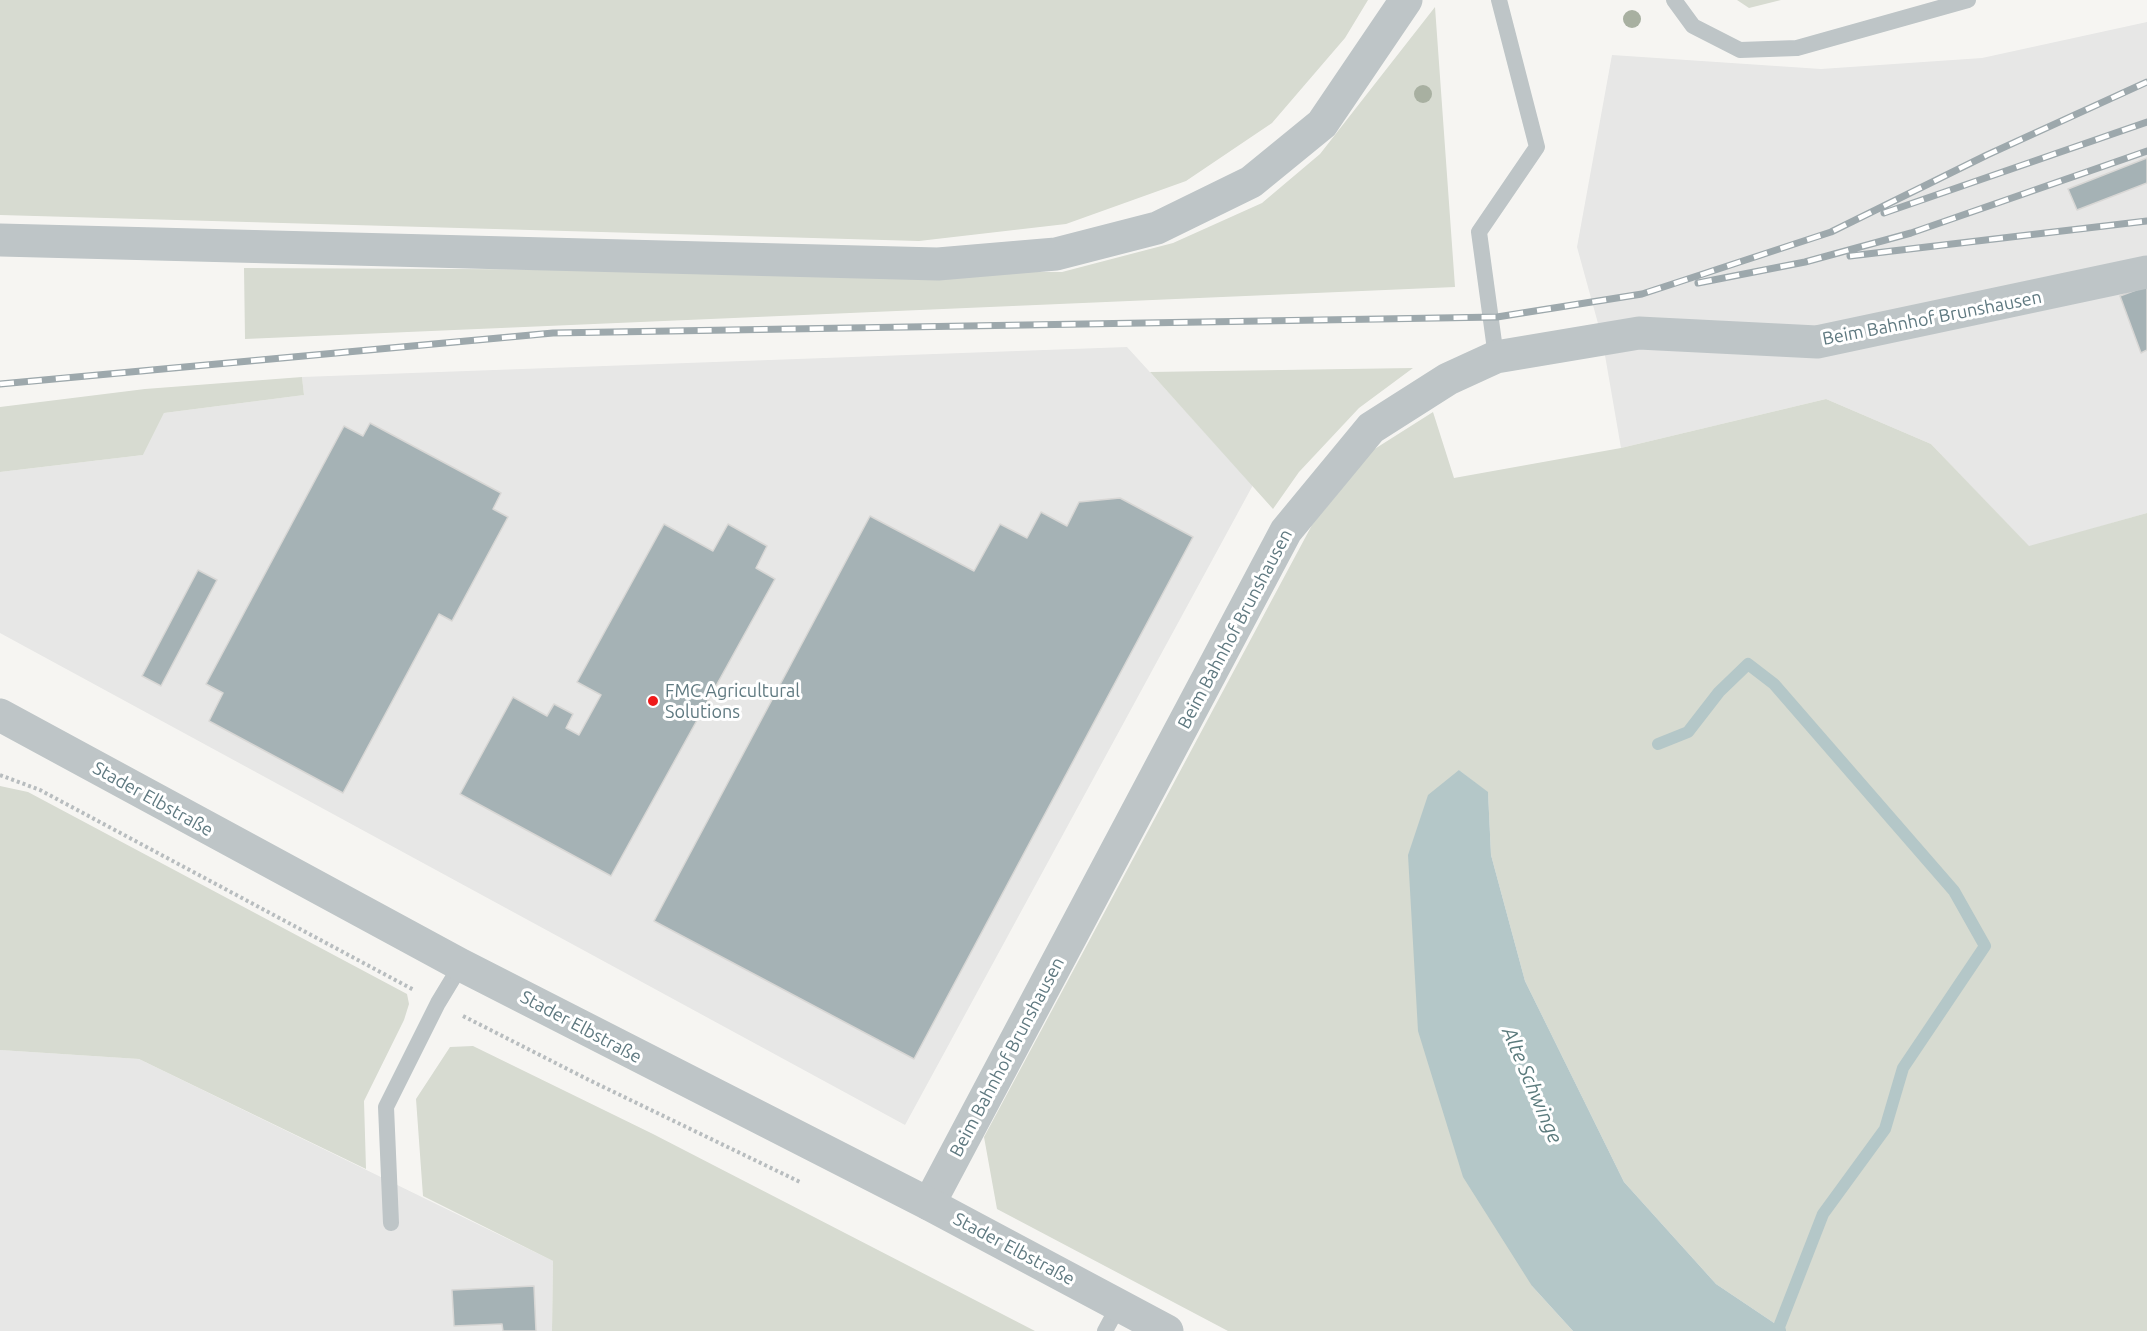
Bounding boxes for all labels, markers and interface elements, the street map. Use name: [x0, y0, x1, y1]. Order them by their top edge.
street label: Beim Bahnhof Brunshausen: [1821, 286, 2043, 350]
street label: Beim Bahnhof Brunshausen: [1173, 526, 1297, 732]
place label: FMC Agricultural Solutions: [665, 680, 800, 722]
marker: FMC Agricultural Solutions: [646, 694, 660, 708]
street label: Stader Elbstraße: [89, 757, 217, 841]
street label: Beim Bahnhof Brunshausen: [945, 954, 1069, 1160]
street label: Stader Elbstraße: [517, 986, 645, 1068]
water label: Alte Schwinge: [1497, 1023, 1567, 1147]
street label: Stader Elbstraße: [950, 1208, 1078, 1290]

